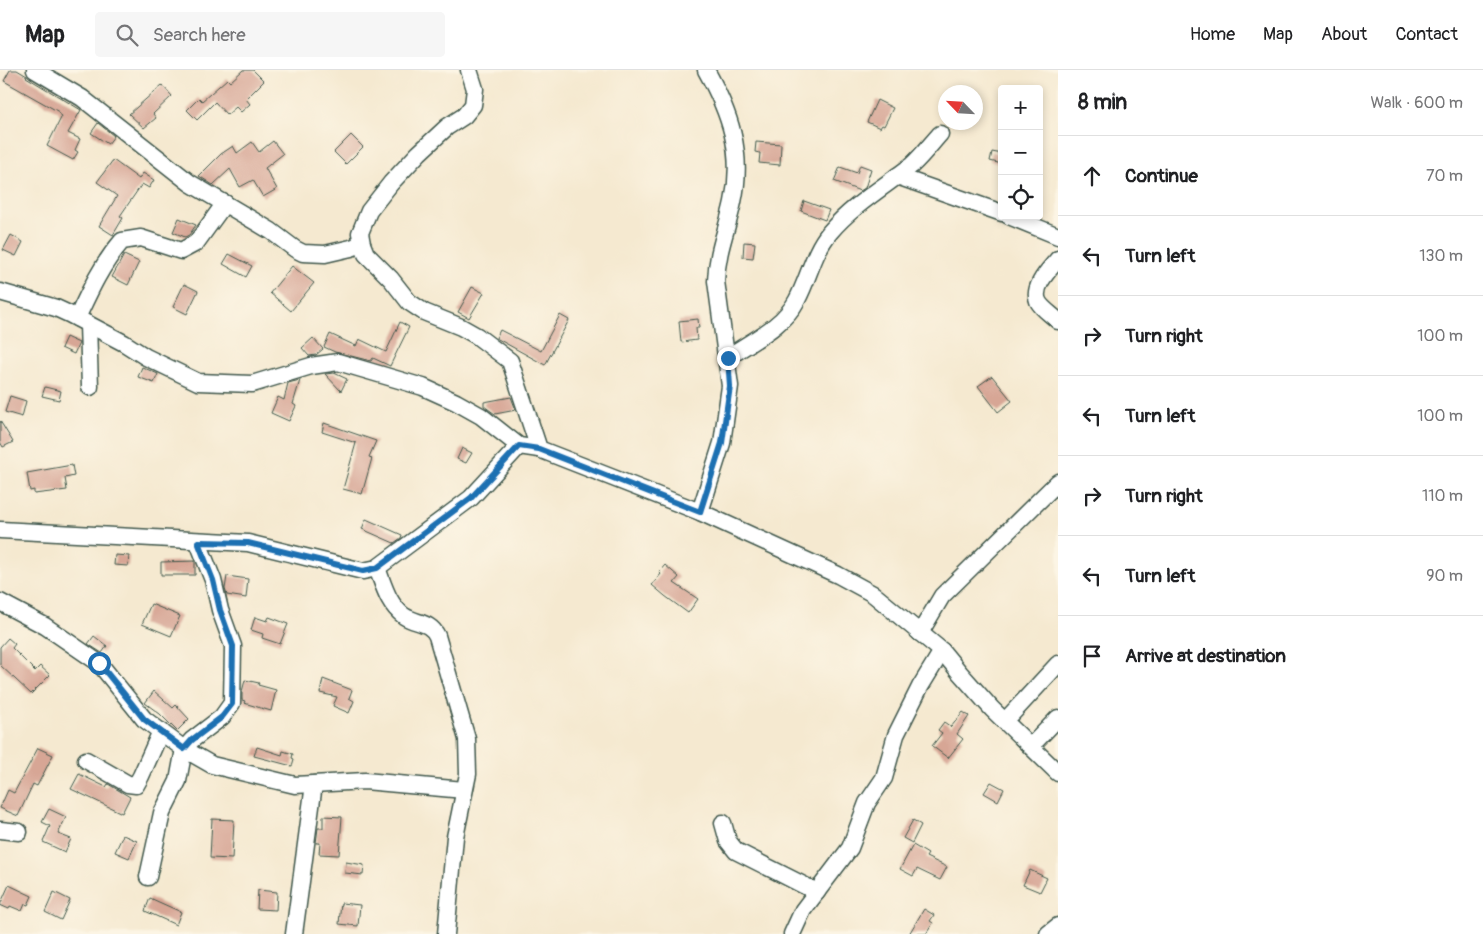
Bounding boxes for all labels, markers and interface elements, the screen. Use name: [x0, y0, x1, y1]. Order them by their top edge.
search box: [95, 12, 445, 57]
text: Map: [25, 20, 65, 49]
icon: search: [113, 21, 141, 49]
text: Search here: [153, 23, 246, 47]
text: Home: [1190, 23, 1235, 46]
text: Map: [1263, 23, 1293, 46]
text: About: [1321, 23, 1367, 46]
text: Contact: [1395, 23, 1458, 46]
north arrow: [938, 85, 983, 130]
map controls: [998, 85, 1043, 220]
button: +: [998, 85, 1043, 130]
text: 8 min: [1078, 89, 1127, 116]
text: Walk · 600 m: [1370, 93, 1463, 113]
button: −: [998, 130, 1043, 175]
icon: ahead: [1078, 162, 1106, 190]
text: Continue: [1125, 164, 1198, 188]
text: 70 m: [1426, 166, 1463, 186]
button: locate: [998, 175, 1043, 220]
icon: left: [1078, 242, 1106, 270]
text: Turn left: [1125, 244, 1195, 268]
text: 130 m: [1419, 246, 1463, 266]
icon: right: [1078, 322, 1106, 350]
text: Turn right: [1125, 324, 1203, 348]
text: 100 m: [1417, 326, 1463, 346]
route end: [717, 347, 740, 370]
icon: left: [1078, 402, 1106, 430]
text: Turn left: [1125, 404, 1195, 428]
text: 100 m: [1417, 406, 1463, 426]
icon: right: [1078, 482, 1106, 510]
text: Turn right: [1125, 484, 1203, 508]
text: 110 m: [1422, 486, 1463, 506]
icon: left: [1078, 562, 1106, 590]
text: Turn left: [1125, 564, 1195, 588]
text: 90 m: [1426, 566, 1463, 586]
icon: arrive: [1078, 642, 1106, 670]
text: Arrive at destination: [1125, 644, 1286, 668]
route start: [88, 652, 111, 675]

